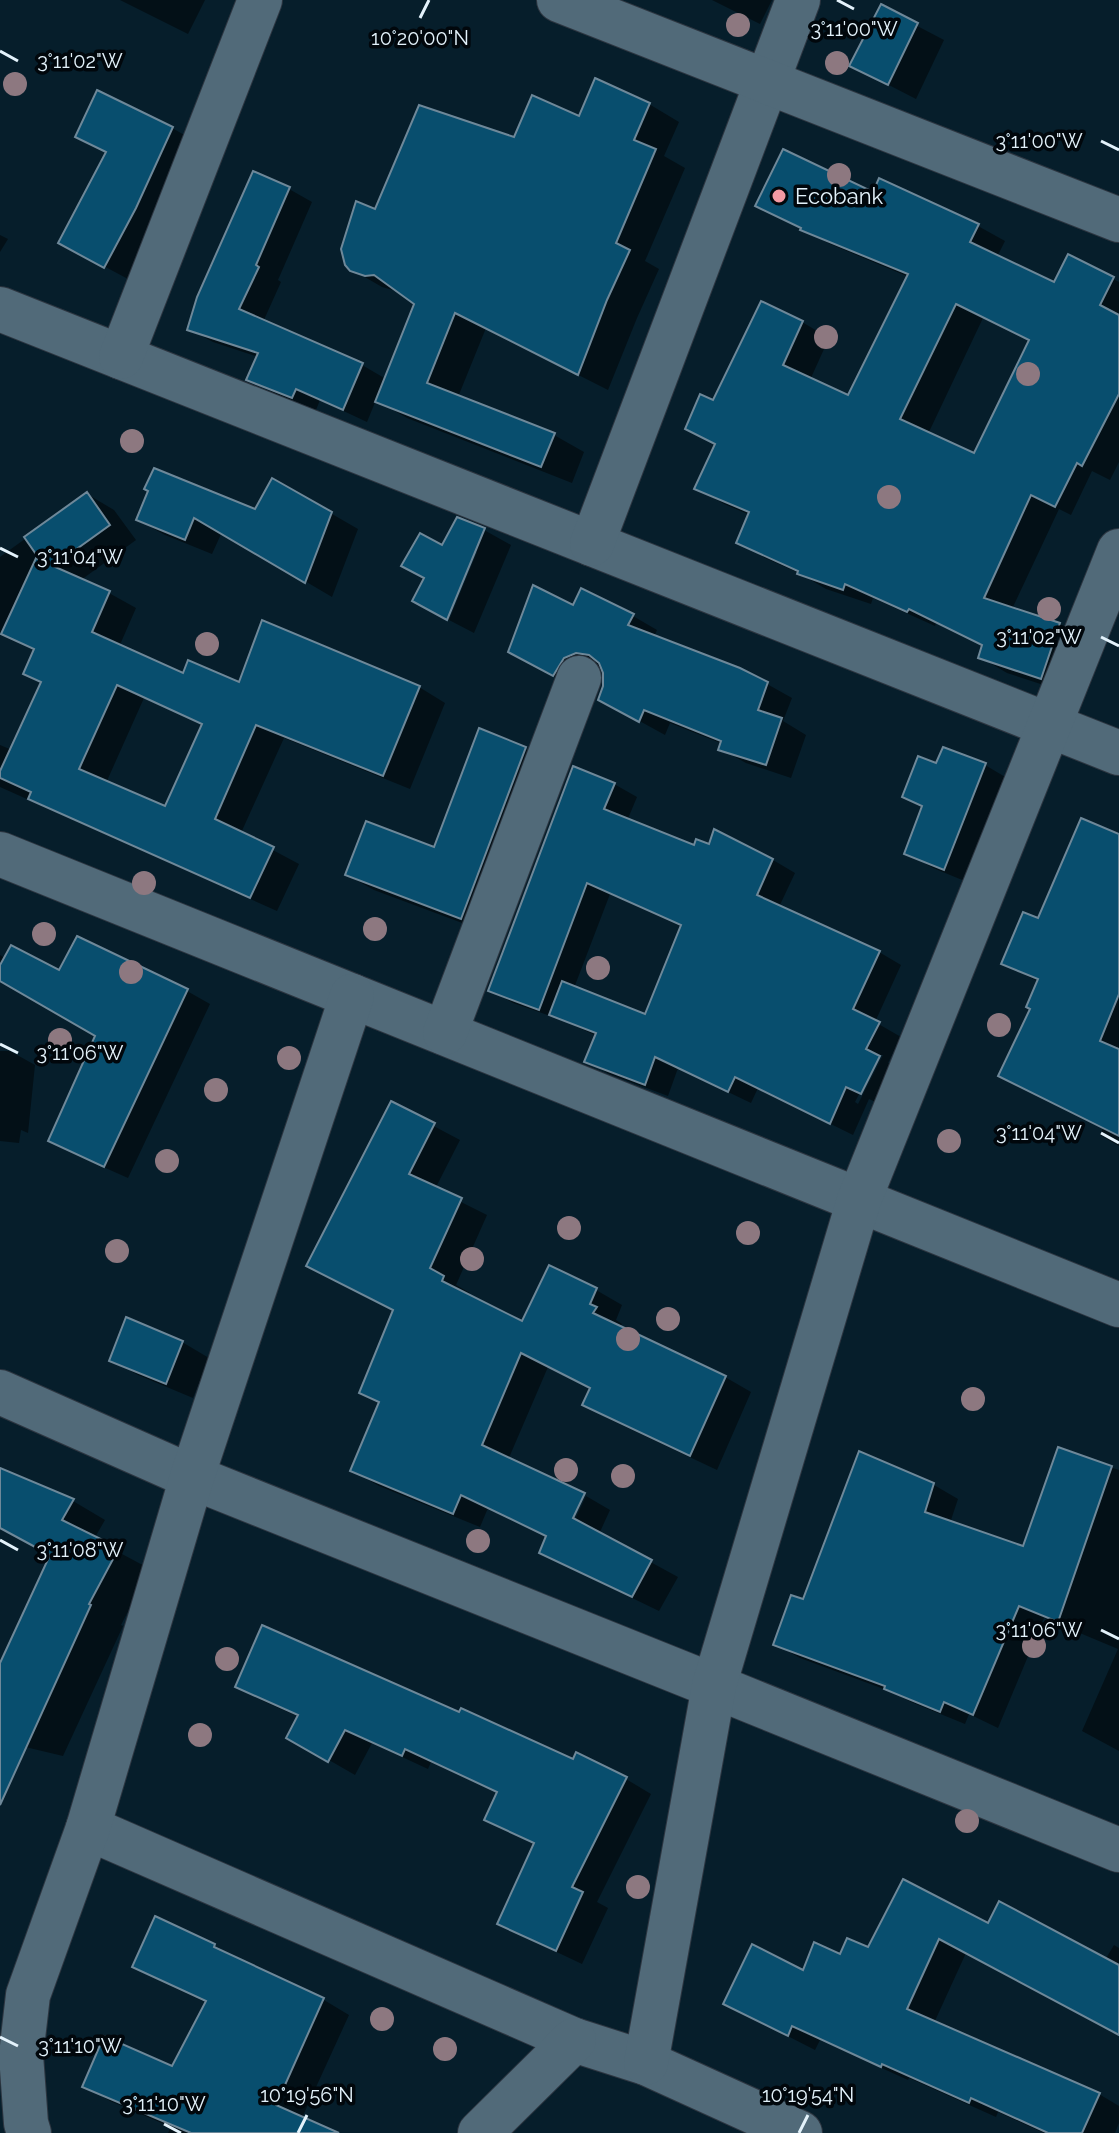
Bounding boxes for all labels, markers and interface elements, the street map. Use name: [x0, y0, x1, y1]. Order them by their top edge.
text: 3°11'00"W: [810, 17, 898, 41]
text: 10°20'00"N: [371, 26, 469, 50]
text: 3°11'02"W: [37, 49, 123, 73]
text: 3°11'00"W: [995, 129, 1083, 153]
place label: Ecobank: [795, 183, 884, 209]
marker: Ecobank: [770, 187, 788, 205]
text: 3°11'04"W: [37, 545, 123, 569]
text: 3°11'02"W: [996, 625, 1082, 649]
text: 3°11'06"W: [36, 1041, 124, 1065]
text: 3°11'04"W: [996, 1121, 1082, 1145]
text: 3°11'08"W: [37, 1538, 124, 1562]
text: 3°11'06"W: [995, 1618, 1083, 1642]
text: 3°11'10"W: [38, 2034, 122, 2058]
text: 10°19'56"N: [260, 2083, 354, 2107]
text: 10°19'54"N: [762, 2083, 854, 2107]
text: 3°11'10"W: [122, 2092, 206, 2116]

